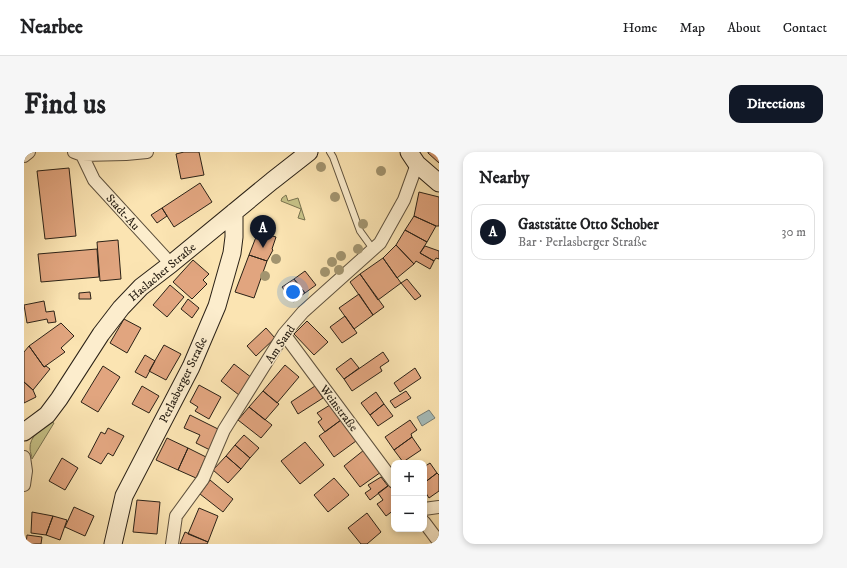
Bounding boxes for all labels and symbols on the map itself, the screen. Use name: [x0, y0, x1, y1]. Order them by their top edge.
street label: Stadt-Au: [103, 191, 143, 234]
pin: A: [250, 215, 276, 248]
street label: Haslacher Straße: [126, 240, 199, 305]
your location: [283, 282, 303, 302]
street label: Am Sand: [262, 322, 299, 366]
street label: Perlasberger Straße: [156, 335, 211, 426]
street label: Weinstraße: [316, 381, 361, 435]

